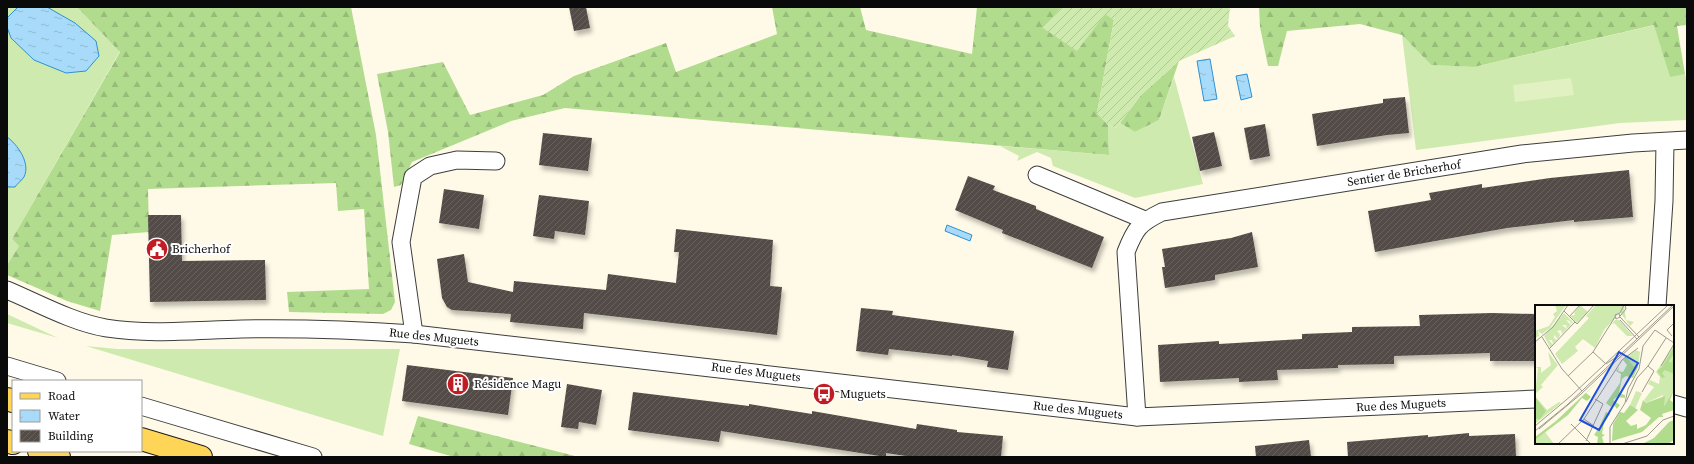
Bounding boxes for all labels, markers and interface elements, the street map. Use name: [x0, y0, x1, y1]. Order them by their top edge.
street label: Sentier de Bricherhof: [1346, 156, 1464, 190]
public building icon: Bricherhof: [144, 236, 170, 262]
place label: Bricherhof: [172, 241, 232, 257]
inset map: [1535, 305, 1674, 444]
street label: Rue des Muguets: [388, 324, 480, 350]
street label: Rue des Muguets: [710, 359, 802, 385]
building icon: Résidence Magu: [445, 371, 471, 397]
place label: Résidence Magu: [474, 376, 561, 392]
legend: [12, 380, 142, 452]
bus stop icon: Muguets: [811, 381, 837, 407]
place label: Muguets: [840, 386, 886, 402]
text: Road: [48, 388, 75, 404]
street label: Rue des Muguets: [1356, 395, 1446, 415]
street label: Rue des Muguets: [1032, 397, 1124, 423]
text: Water: [48, 408, 80, 424]
text: Building: [48, 428, 93, 444]

